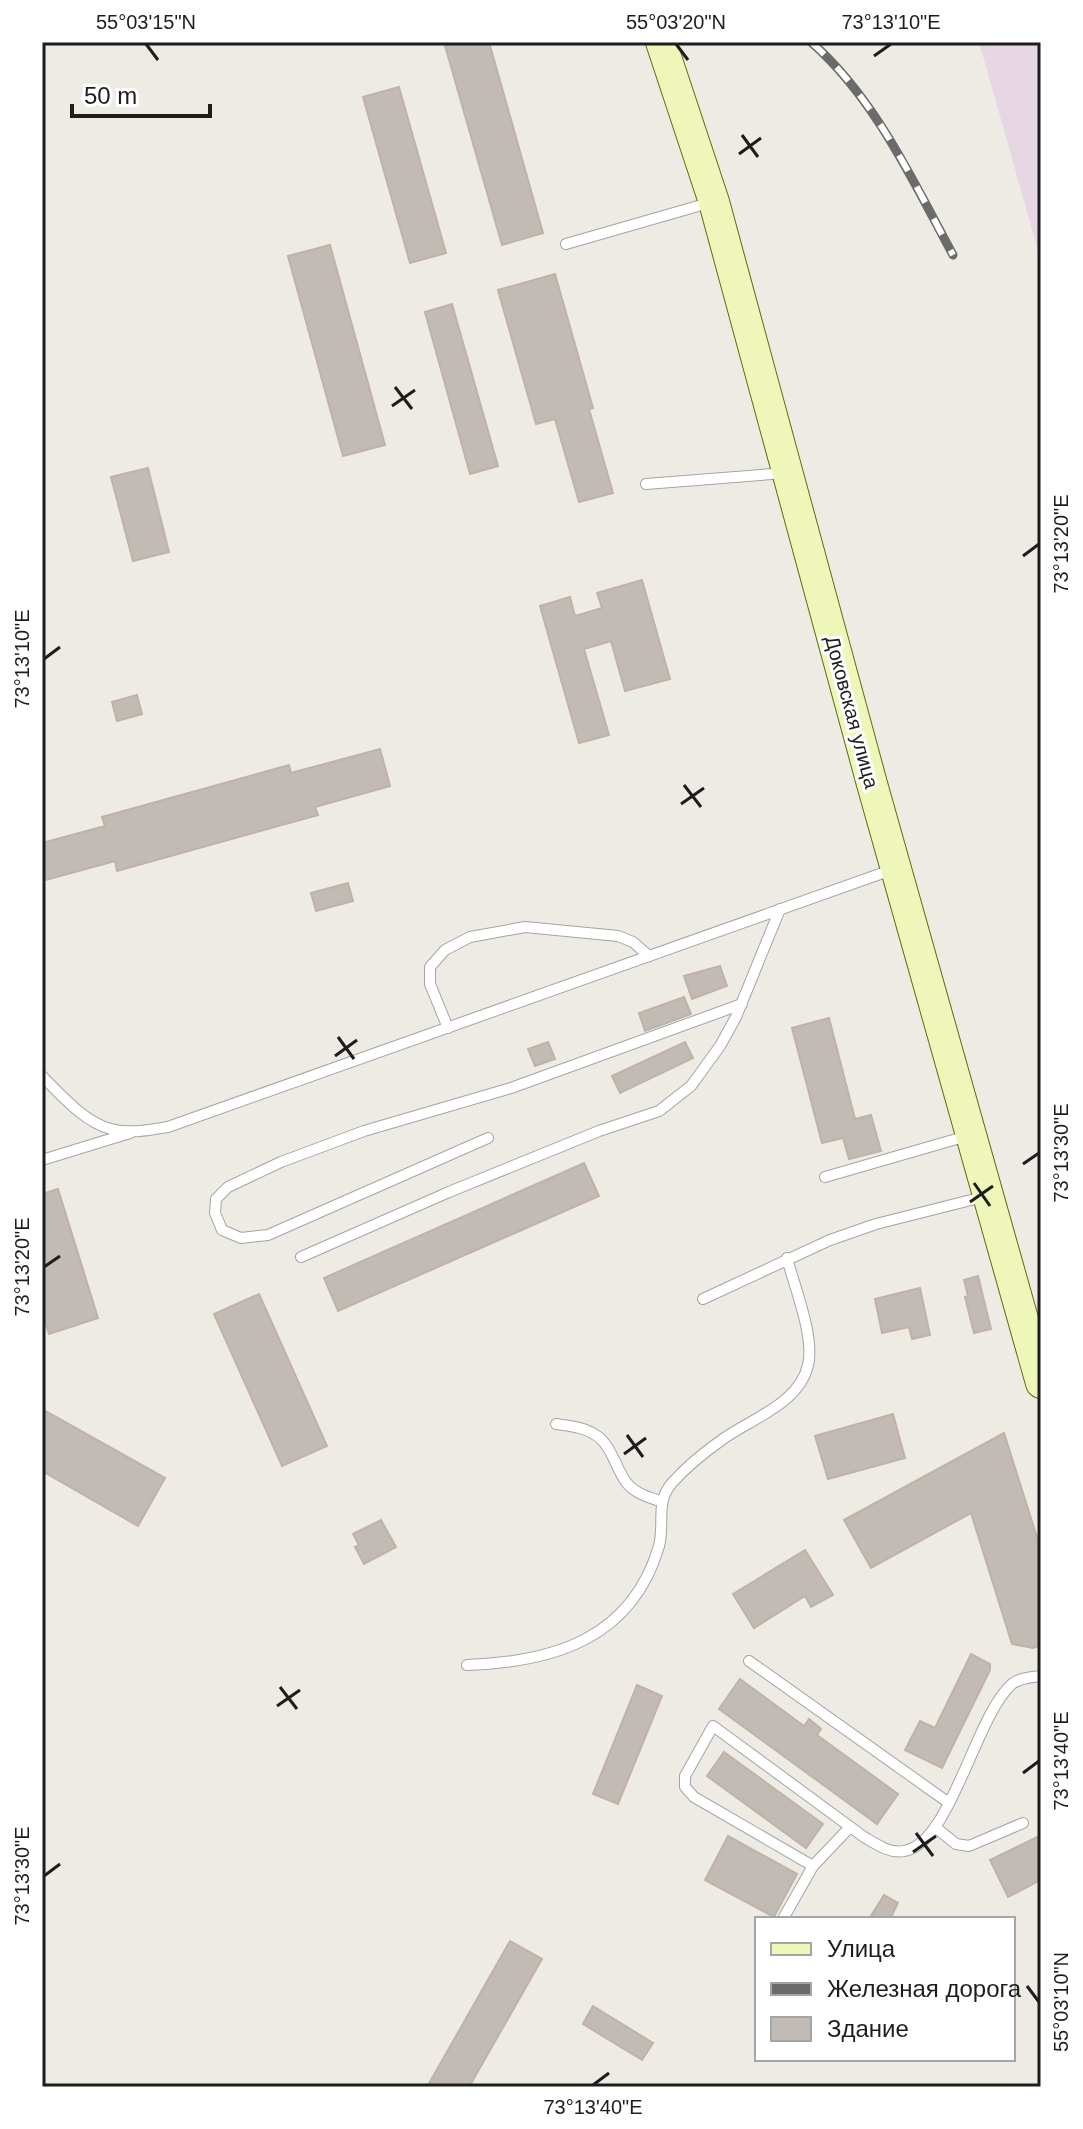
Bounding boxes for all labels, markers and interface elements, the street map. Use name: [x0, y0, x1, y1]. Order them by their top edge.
text: 55°03'15"N: [96, 11, 196, 33]
text: 55°03'20"N: [626, 11, 726, 33]
text: 73°13'10"E: [842, 11, 941, 33]
scale bar: [72, 68, 210, 118]
text: 50 m: [84, 82, 137, 109]
text: 73°13'20"E: [1050, 495, 1072, 594]
text: 73°13'10"E: [11, 610, 33, 709]
street label: Доковская улица: [821, 633, 883, 792]
text: 73°13'30"E: [1050, 1104, 1072, 1203]
text: 73°13'20"E: [11, 1218, 33, 1317]
text: 73°13'40"E: [1050, 1712, 1072, 1811]
text: 73°13'30"E: [11, 1827, 33, 1926]
legend: [755, 1917, 1015, 2061]
text: Улица: [827, 1935, 896, 1962]
text: 55°03'10"N: [1050, 1952, 1072, 2052]
text: Железная дорога: [827, 1975, 1022, 2002]
text: Здание: [827, 2015, 909, 2042]
text: 73°13'40"E: [544, 2096, 643, 2118]

